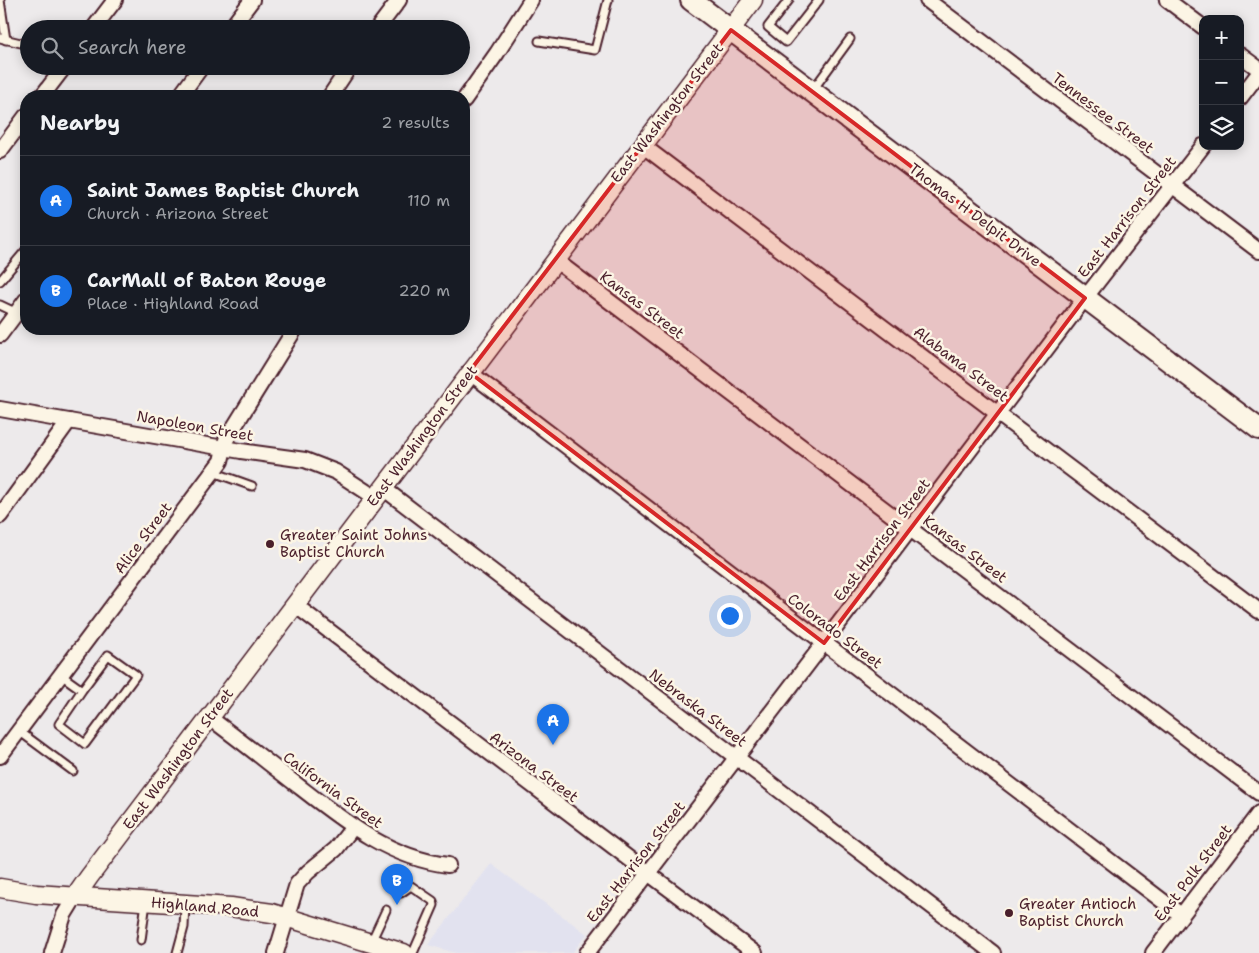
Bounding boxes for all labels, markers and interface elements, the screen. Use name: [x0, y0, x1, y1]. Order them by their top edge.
map controls: [1199, 15, 1244, 150]
button: +: [1199, 15, 1244, 60]
search box: [20, 20, 470, 75]
icon: search: [38, 34, 66, 62]
text: Search here: [78, 35, 187, 60]
street label: East Washington Street: [606, 39, 728, 187]
button: −: [1199, 60, 1244, 105]
street label: Tennessee Street: [1048, 68, 1158, 158]
button: layers: [1199, 105, 1244, 150]
text: Nearby: [40, 109, 120, 137]
text: 2 results: [381, 112, 450, 133]
street label: East Harrison Street: [1073, 152, 1181, 282]
street label: Thomas H Delpit Drive: [905, 159, 1045, 271]
text: Saint James Baptist Church: [87, 178, 359, 203]
text: A: [50, 190, 62, 211]
text: 110 m: [407, 190, 450, 211]
text: Church · Arizona Street: [87, 203, 269, 224]
street label: Kansas Street: [596, 267, 688, 343]
text: CarMall of Baton Rouge: [87, 268, 326, 293]
text: B: [51, 280, 61, 301]
text: 220 m: [398, 280, 450, 301]
text: Place · Highland Road: [87, 293, 259, 314]
street label: Alabama Street: [909, 322, 1013, 406]
street label: East Washington Street: [362, 361, 482, 511]
street label: Napoleon Street: [135, 406, 255, 446]
street label: East Harrison Street: [829, 475, 935, 605]
street label: Alice Street: [110, 498, 176, 578]
street label: Kansas Street: [919, 511, 1011, 587]
place label: Greater Saint Johns Baptist Church: [280, 525, 427, 562]
marker: Greater Saint Johns Baptist Church: [264, 538, 276, 550]
street label: Colorado Street: [783, 589, 887, 673]
your location: [717, 603, 743, 629]
street label: Nebraska Street: [645, 665, 751, 751]
street label: East Washington Street: [118, 684, 238, 834]
pin: A: [537, 704, 569, 745]
street label: Arizona Street: [485, 727, 583, 807]
street label: California Street: [279, 747, 387, 833]
street label: East Harrison Street: [582, 797, 690, 927]
street label: East Polk Street: [1150, 820, 1236, 926]
pin: B: [381, 864, 413, 905]
street label: Highland Road: [150, 892, 260, 922]
place label: Greater Antioch Baptist Church: [1019, 894, 1136, 931]
marker: Greater Antioch Baptist Church: [1003, 907, 1015, 919]

